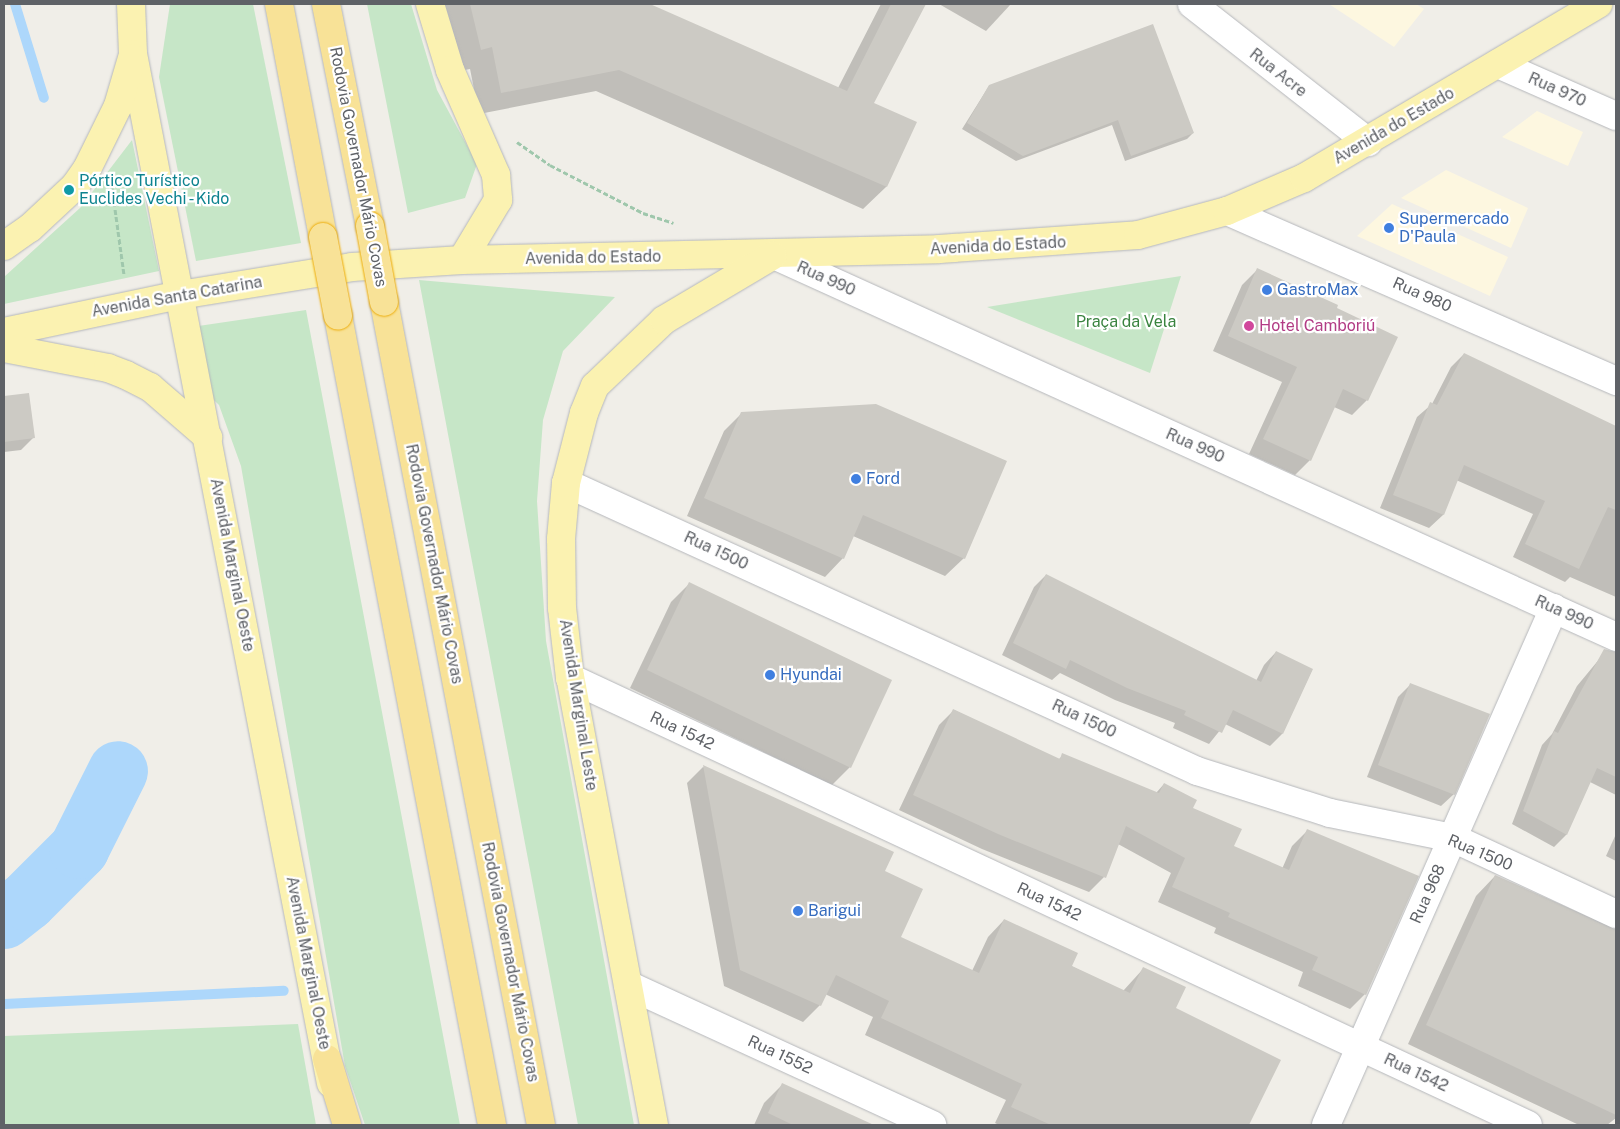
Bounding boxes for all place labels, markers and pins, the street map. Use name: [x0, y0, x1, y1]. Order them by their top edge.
place label: Pórtico Turístico Euclides Vechi - Kido: [79, 171, 234, 209]
marker: Pórtico Turístico Euclides Vechi - Kido: [63, 184, 75, 196]
place label: Supermercado D'Paula: [1399, 209, 1509, 247]
marker: Supermercado D'Paula: [1383, 222, 1395, 234]
place label: GastroMax: [1277, 280, 1359, 300]
marker: GastroMax: [1261, 284, 1273, 296]
place label: Hotel Camboriú: [1259, 316, 1375, 336]
marker: Hotel Camboriú: [1243, 320, 1255, 332]
place label: Ford: [866, 469, 900, 489]
marker: Ford: [850, 473, 862, 485]
place label: Hyundai: [780, 665, 842, 685]
marker: Hyundai: [764, 669, 776, 681]
place label: Barigui: [808, 901, 861, 921]
marker: Barigui: [792, 905, 804, 917]

